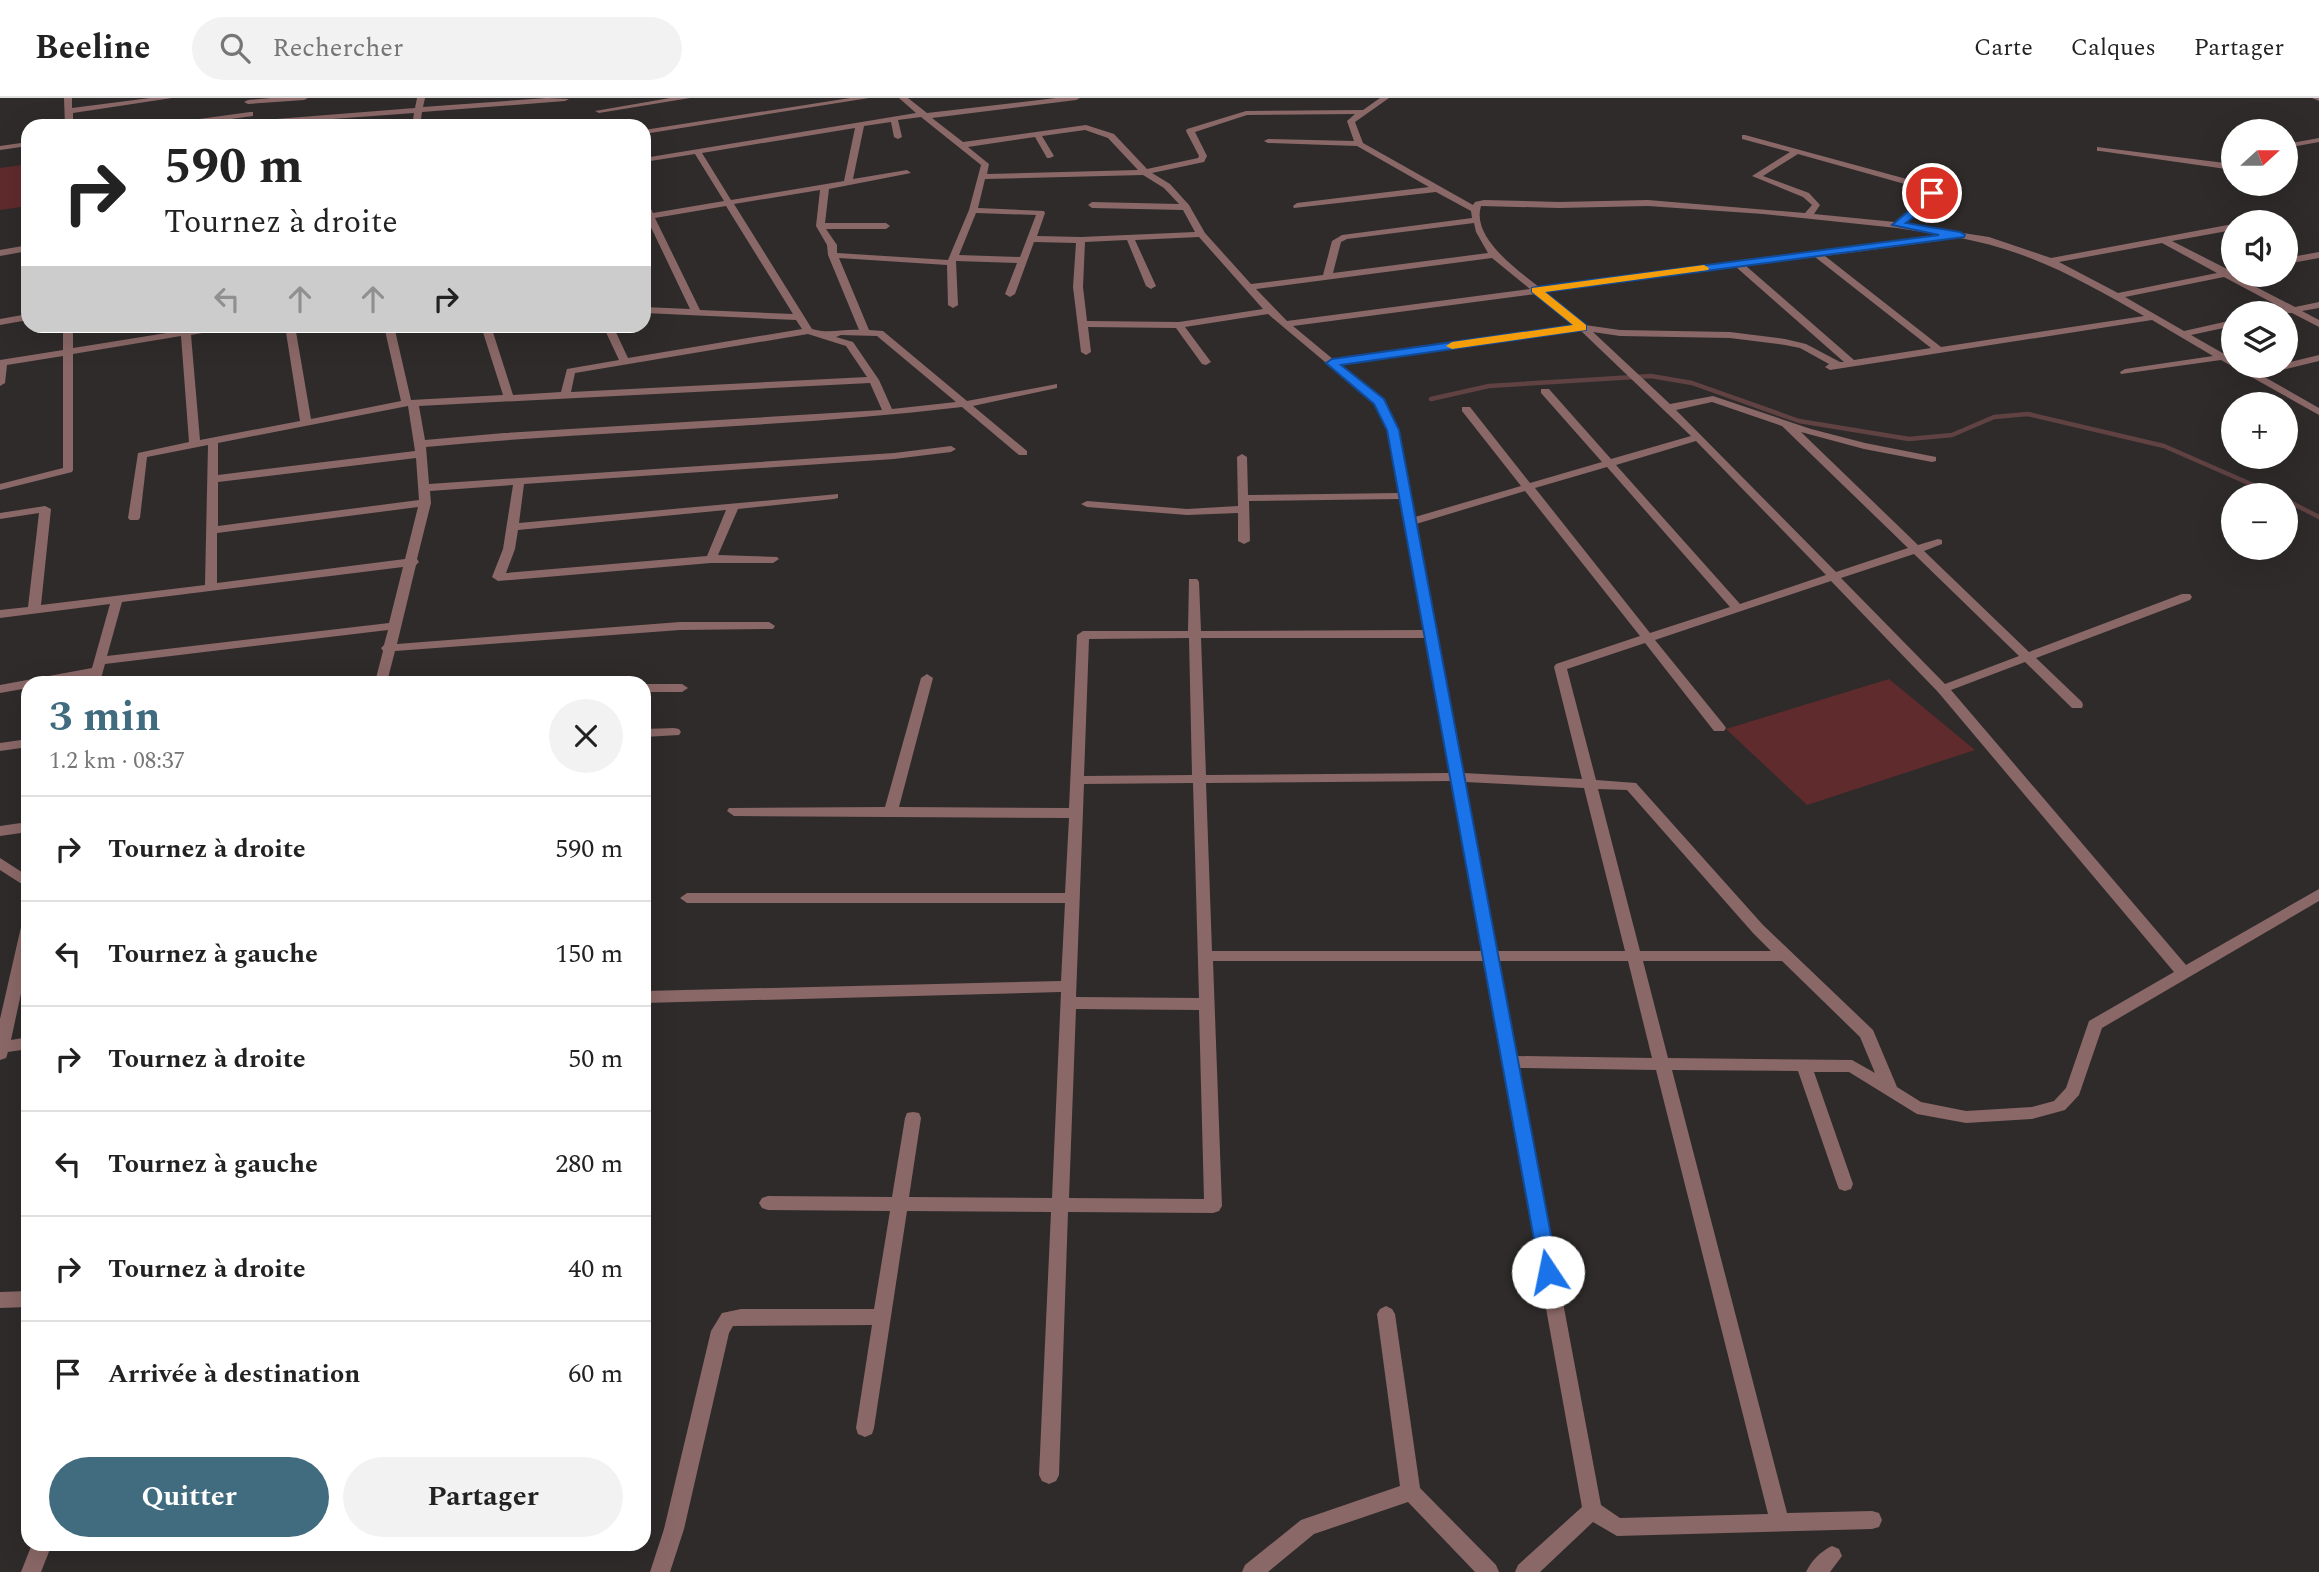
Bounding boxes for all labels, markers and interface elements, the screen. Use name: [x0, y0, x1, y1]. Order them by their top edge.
search box: [192, 17, 682, 80]
text: Beeline: [35, 23, 150, 73]
text: Rechercher: [272, 28, 403, 68]
icon: search: [216, 29, 254, 67]
text: Carte: [1974, 30, 2033, 66]
text: Calques: [2071, 30, 2156, 66]
text: Partager: [2194, 30, 2284, 66]
north arrow: [2221, 119, 2298, 196]
map controls: [2221, 119, 2298, 560]
text: 590 m: [164, 130, 303, 205]
icon: right: [49, 147, 140, 238]
pin: [1902, 163, 1962, 223]
icon: arrive: [1913, 174, 1951, 212]
text: Tournez à droite: [164, 198, 398, 247]
button: sound: [2221, 210, 2298, 287]
icon: left: [208, 280, 246, 318]
icon: ahead: [281, 280, 319, 318]
icon: ahead: [354, 280, 392, 318]
icon: right: [427, 280, 465, 318]
button: layers: [2221, 301, 2298, 378]
button: +: [2221, 392, 2298, 469]
button: −: [2221, 483, 2298, 560]
text: 3 min: [49, 686, 161, 749]
button: close: [549, 699, 623, 773]
text: 1.2 km · 08:37: [49, 744, 185, 779]
text: Tournez à droite: [108, 829, 306, 869]
text: 590 m: [555, 829, 623, 869]
icon: right: [49, 830, 87, 868]
text: Tournez à gauche: [108, 934, 318, 974]
text: 150 m: [555, 934, 623, 974]
icon: left: [49, 935, 87, 973]
text: Tournez à droite: [108, 1039, 306, 1079]
text: 50 m: [568, 1039, 623, 1079]
icon: right: [49, 1040, 87, 1078]
text: Tournez à gauche: [108, 1144, 318, 1184]
text: 280 m: [555, 1144, 623, 1184]
icon: left: [49, 1145, 87, 1183]
position arrow: [1511, 1235, 1585, 1309]
text: Tournez à droite: [108, 1249, 306, 1289]
text: 40 m: [568, 1249, 623, 1289]
icon: right: [49, 1250, 87, 1288]
text: Arrivée à destination: [108, 1354, 360, 1394]
text: 60 m: [568, 1354, 623, 1394]
icon: arrive: [49, 1355, 87, 1393]
button: Quitter: [49, 1457, 329, 1537]
button: Partager: [343, 1457, 623, 1537]

